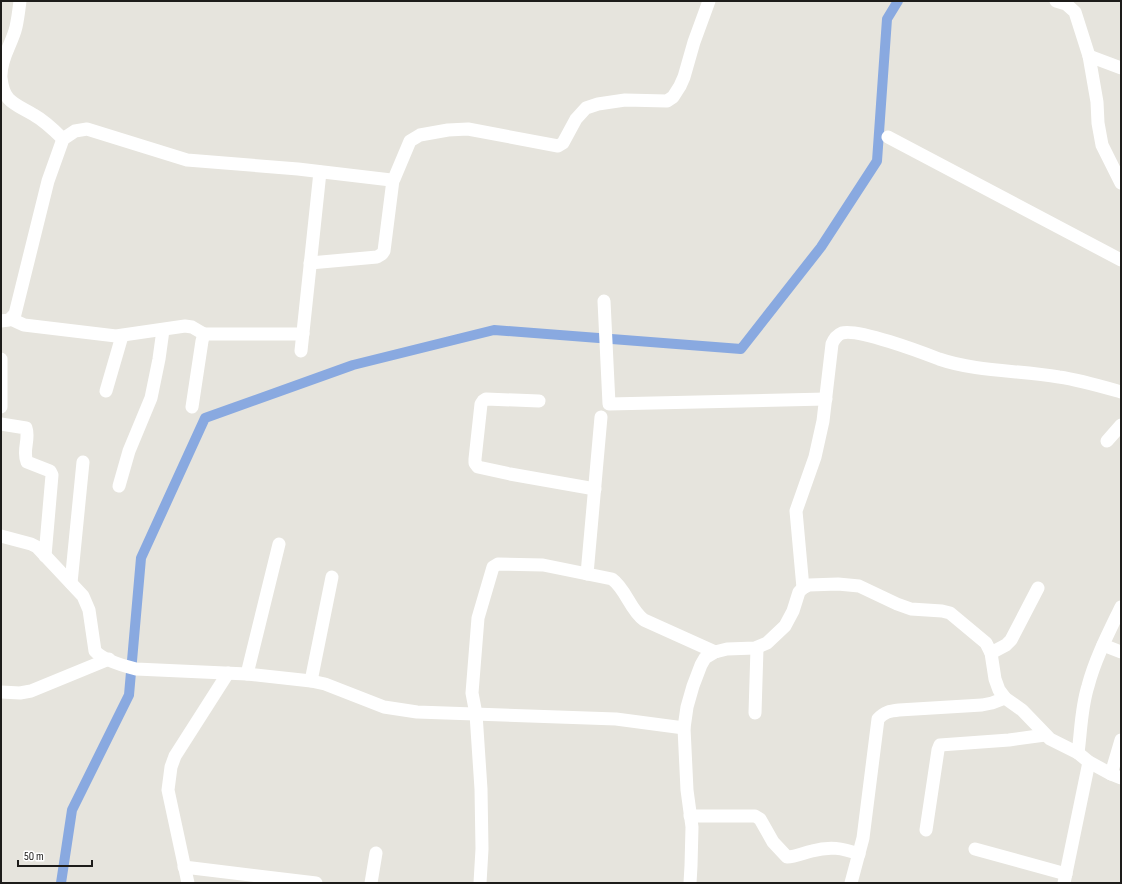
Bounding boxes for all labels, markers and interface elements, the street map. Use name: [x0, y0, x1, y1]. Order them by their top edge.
scale bar: [18, 842, 92, 868]
text: 50 m: [24, 849, 44, 864]

